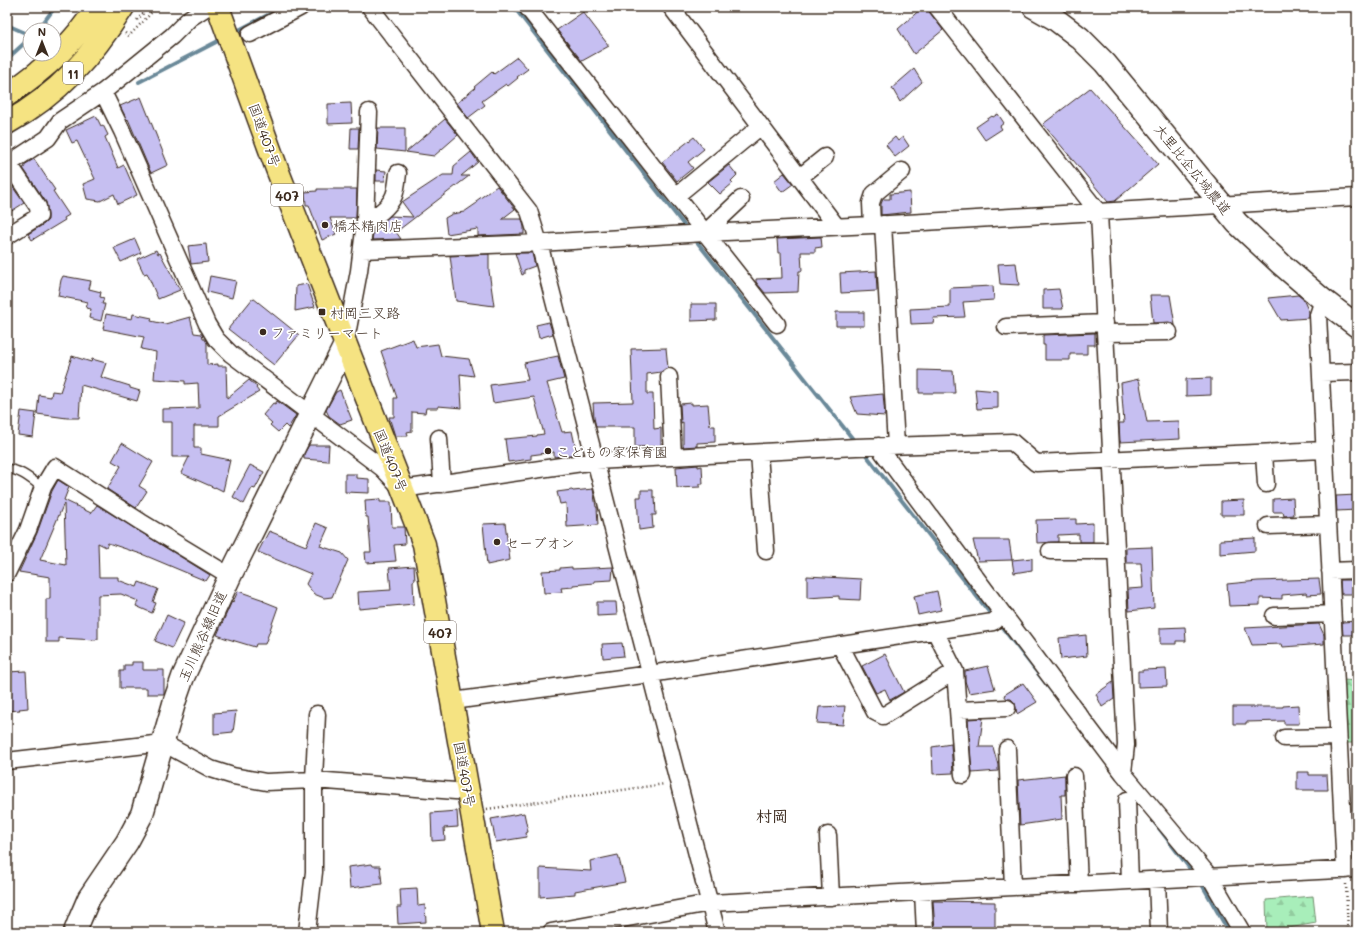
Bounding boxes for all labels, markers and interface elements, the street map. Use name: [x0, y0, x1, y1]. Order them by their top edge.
north arrow: [22, 22, 62, 62]
text: N: [38, 24, 46, 39]
road number: 11: [63, 62, 83, 84]
street label: 国道407号: [245, 100, 285, 170]
street label: 大里比企広域農道: [1150, 120, 1236, 218]
road number: 407: [271, 184, 303, 206]
place label: 橋本精肉店: [333, 216, 403, 235]
marker: 橋本精肉店: [320, 220, 330, 230]
place label: 村岡三叉路: [330, 303, 400, 322]
marker: 村岡三叉路: [317, 307, 327, 317]
place label: ファミリーマート: [271, 323, 383, 342]
marker: ファミリーマート: [258, 327, 268, 337]
street label: 国道407号: [370, 426, 412, 494]
place label: こどもの家保育園: [556, 442, 668, 461]
marker: こどもの家保育園: [543, 446, 553, 456]
place label: セーブオン: [505, 533, 574, 552]
marker: セーブオン: [492, 537, 502, 547]
street label: 玉川熊谷線旧道: [173, 587, 231, 685]
road number: 407: [424, 621, 456, 643]
street label: 国道407号: [450, 740, 480, 808]
district label: 村岡: [756, 805, 788, 826]

